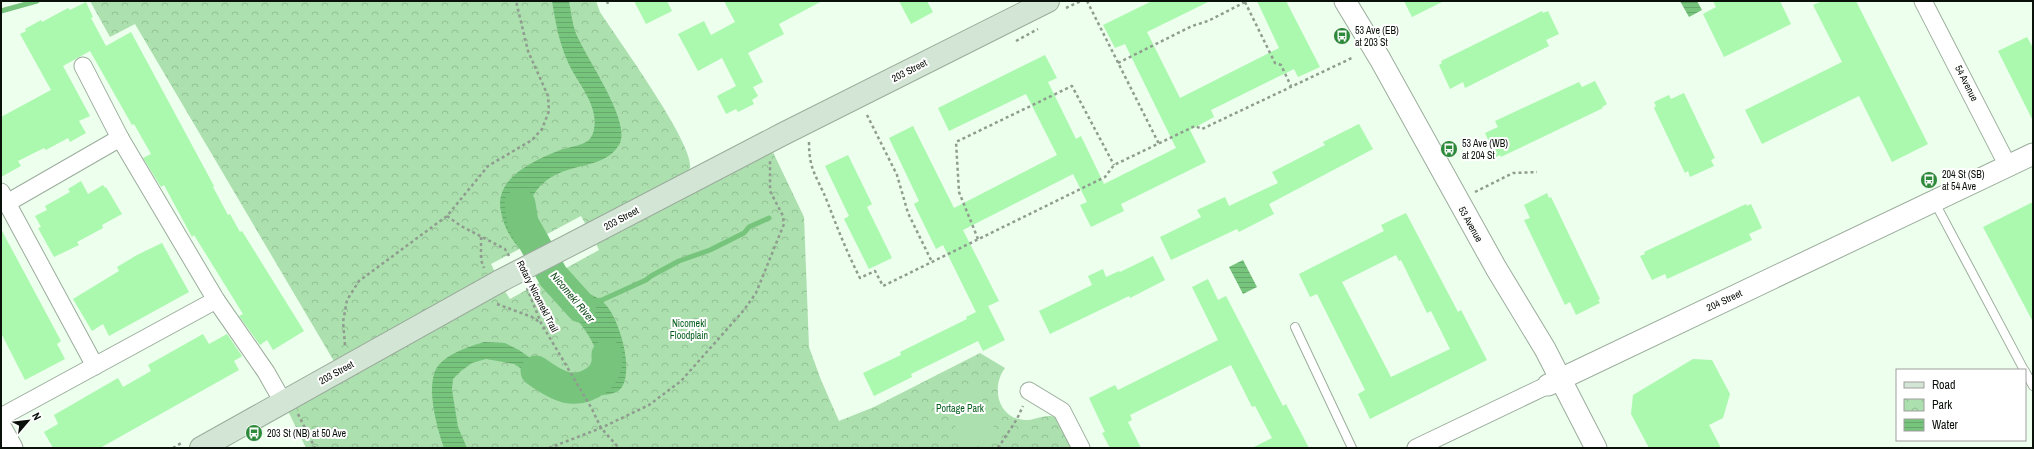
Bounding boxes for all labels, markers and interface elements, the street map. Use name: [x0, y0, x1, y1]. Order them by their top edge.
place label: 53 Ave (EB) at 203 St: [1355, 24, 1399, 49]
bus stop icon: 53 Ave (EB) at 203 St: [1332, 26, 1352, 46]
street label: 203 Street: [889, 56, 930, 85]
street label: 54 Avenue: [1952, 63, 1981, 104]
place label: 53 Ave (WB) at 204 St: [1462, 137, 1508, 162]
bus stop icon: 53 Ave (WB) at 204 St: [1439, 139, 1459, 159]
place label: 204 St (SB) at 54 Ave: [1942, 168, 1985, 193]
bus stop icon: 204 St (SB) at 54 Ave: [1919, 170, 1939, 190]
street label: 203 Street: [601, 203, 642, 233]
street label: 53 Avenue: [1456, 204, 1486, 245]
street label: Rotary Nicomekl Trail: [514, 258, 561, 334]
water label: Nicomekl River: [548, 269, 599, 326]
street label: 204 Street: [1704, 286, 1745, 314]
park label: Nicomekl Floodplain: [670, 317, 708, 342]
street label: 203 Street: [317, 357, 357, 387]
legend: [1896, 369, 2026, 441]
text: Road: [1932, 377, 1956, 393]
text: Park: [1932, 397, 1952, 413]
north arrow: [8, 401, 48, 441]
park label: Portage Park: [936, 402, 985, 415]
text: N: [29, 410, 45, 422]
text: Water: [1932, 417, 1959, 433]
bus stop icon: 203 St (NB) at 50 Ave: [244, 423, 264, 443]
place label: 203 St (NB) at 50 Ave: [267, 427, 347, 440]

